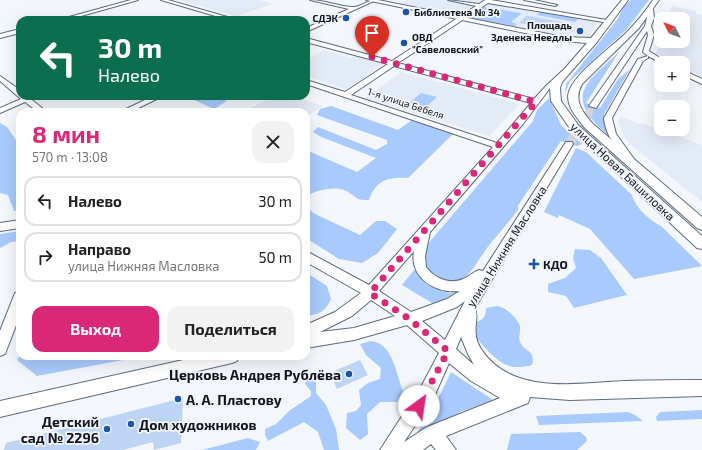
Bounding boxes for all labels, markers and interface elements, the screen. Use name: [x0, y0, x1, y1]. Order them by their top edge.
place label: Библиотека № 34: [414, 6, 500, 18]
marker: Библиотека № 34: [401, 7, 411, 17]
place label: СДЭК: [312, 12, 339, 24]
north arrow: [654, 12, 690, 48]
map controls: [654, 12, 690, 136]
marker: СДЭК: [341, 13, 351, 23]
pin: [355, 16, 389, 57]
place label: Площадь Зденека Неедлы: [491, 19, 573, 43]
icon: arrive: [361, 22, 383, 44]
marker: Площадь Зденека Неедлы: [575, 26, 585, 36]
text: 30 m: [98, 30, 162, 64]
place label: ОВД "Савеловский": [412, 31, 483, 55]
icon: left: [32, 32, 84, 84]
marker: ОВД "Савеловский": [399, 38, 409, 48]
button: +: [654, 56, 690, 92]
text: Налево: [98, 64, 160, 86]
street label: 1-я улица Бебеля: [366, 85, 446, 122]
button: −: [654, 100, 690, 136]
text: 8 мин: [32, 119, 100, 148]
street label: улица Новая Башиловка: [567, 119, 678, 224]
button: close: [252, 121, 294, 163]
text: 570 m · 13:08: [32, 149, 108, 165]
street label: улица Нижняя Масловка: [463, 183, 550, 310]
icon: left: [34, 190, 56, 212]
text: Налево: [68, 192, 122, 210]
text: 30 m: [258, 192, 292, 210]
text: Направо: [68, 240, 131, 258]
icon: right: [34, 246, 56, 268]
text: 50 m: [258, 248, 292, 266]
place label: КДО: [543, 257, 568, 271]
text: улица Нижняя Масловка: [68, 258, 219, 274]
marker: КДО: [528, 258, 540, 270]
button: Выход: [32, 306, 159, 352]
button: Поделиться: [167, 306, 294, 352]
place label: Церковь Андрея Рублёва: [169, 366, 341, 383]
marker: Церковь Андрея Рублёва: [344, 369, 354, 379]
position arrow: [398, 385, 440, 427]
place label: А. А. Пластову: [186, 391, 282, 408]
marker: А. А. Пластову: [173, 394, 183, 404]
place label: Детский сад № 2296: [21, 413, 99, 446]
place label: Дом художников: [139, 416, 257, 433]
marker: Дом художников: [126, 419, 136, 429]
marker: Детский сад № 2296: [102, 424, 112, 434]

